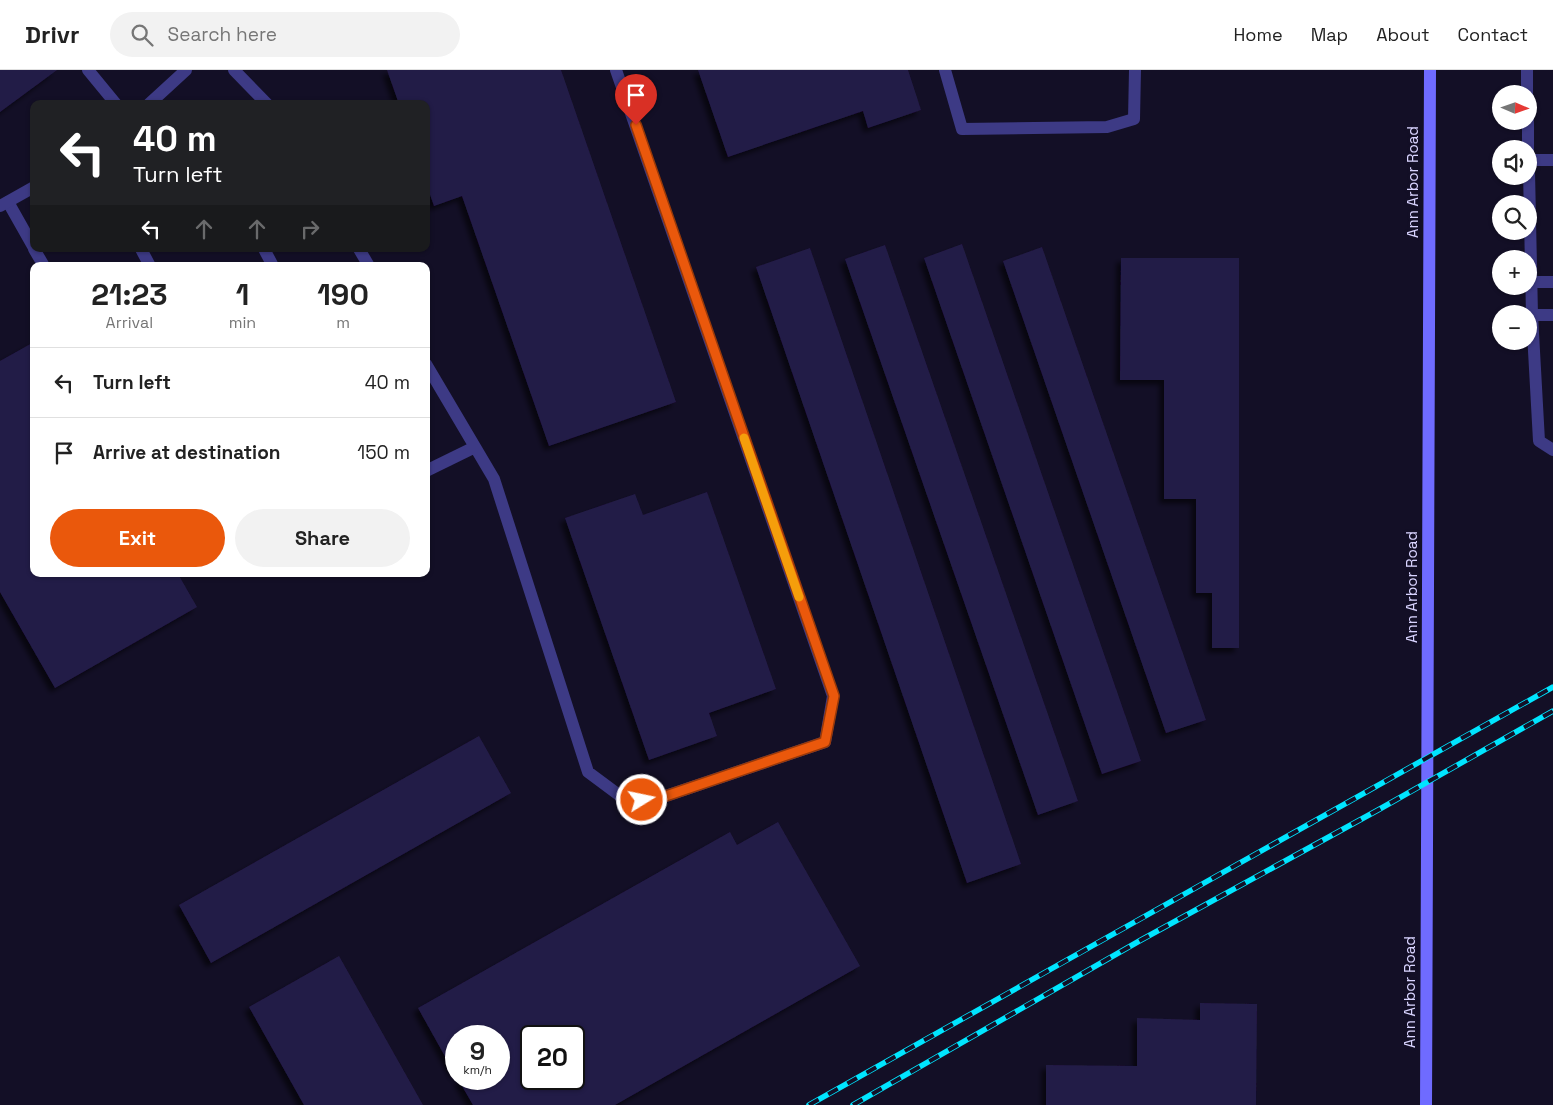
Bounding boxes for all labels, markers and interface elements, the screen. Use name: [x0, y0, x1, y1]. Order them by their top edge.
search box: [110, 12, 460, 57]
text: Drivr: [25, 19, 80, 50]
icon: search: [128, 21, 156, 49]
text: Search here: [168, 22, 277, 47]
text: Home: [1234, 23, 1283, 46]
text: Map: [1311, 23, 1348, 46]
text: About: [1376, 23, 1430, 46]
text: Contact: [1458, 23, 1528, 46]
pin: [615, 74, 657, 125]
icon: arrive: [622, 81, 650, 109]
north arrow: [1492, 85, 1538, 130]
map controls: [1492, 85, 1537, 350]
text: 40 m: [133, 117, 217, 161]
icon: left: [50, 120, 115, 185]
street label: Ann Arbor Road: [1403, 126, 1422, 238]
button: sound: [1492, 140, 1537, 185]
text: Turn left: [133, 160, 223, 188]
button: search: [1492, 195, 1537, 240]
icon: left: [137, 215, 165, 243]
icon: ahead: [190, 215, 218, 243]
icon: ahead: [243, 215, 271, 243]
icon: right: [296, 215, 324, 243]
button: +: [1492, 250, 1537, 295]
text: 21:23: [91, 275, 168, 314]
text: 1: [236, 275, 249, 314]
text: 190: [317, 275, 369, 314]
button: −: [1492, 305, 1537, 350]
text: Arrival: [106, 312, 153, 333]
text: min: [229, 312, 256, 333]
text: m: [336, 312, 350, 333]
icon: left: [50, 369, 78, 397]
text: Turn left: [93, 370, 171, 395]
text: 40 m: [365, 370, 410, 395]
icon: arrive: [50, 439, 78, 467]
text: Arrive at destination: [93, 440, 281, 465]
text: 150 m: [357, 440, 410, 465]
button: Exit: [50, 509, 225, 567]
button: Share: [235, 509, 410, 567]
street label: Ann Arbor Road: [1402, 531, 1421, 643]
position arrow: [615, 773, 667, 825]
street label: Ann Arbor Road: [1400, 936, 1419, 1048]
speed limit sign: 20: [520, 1025, 585, 1090]
text: 9: [470, 1035, 485, 1067]
text: km/h: [463, 1062, 492, 1078]

